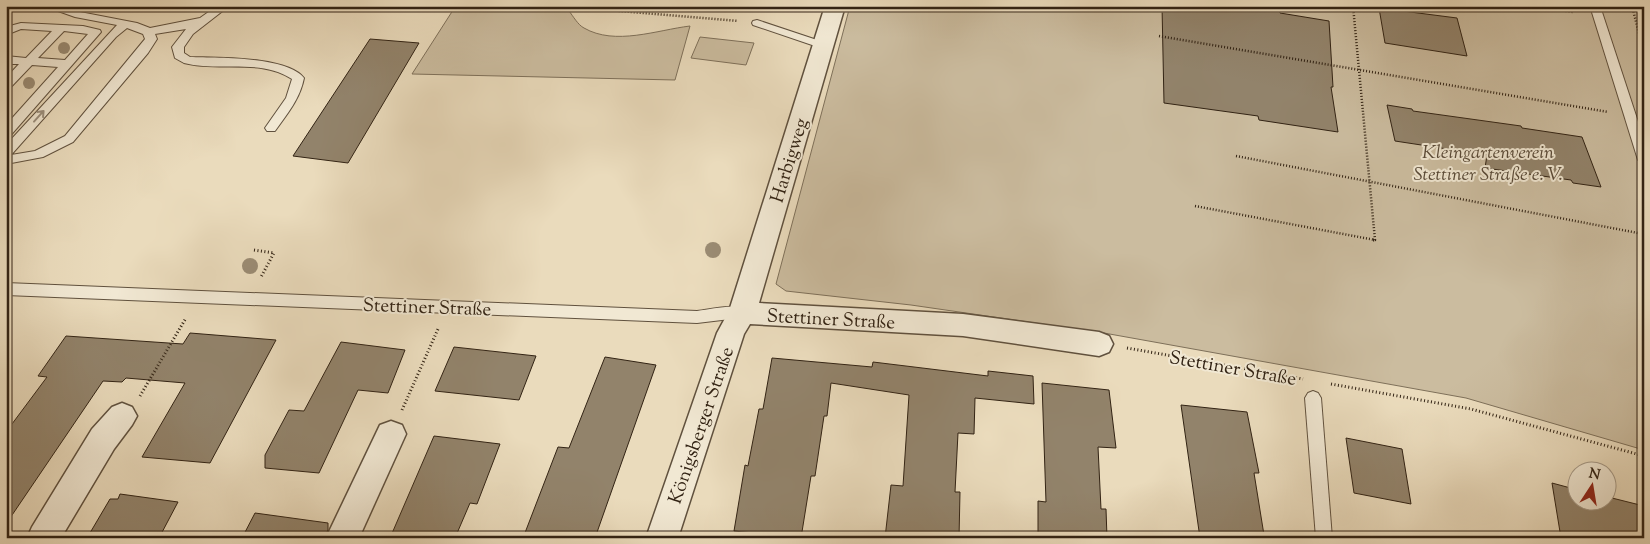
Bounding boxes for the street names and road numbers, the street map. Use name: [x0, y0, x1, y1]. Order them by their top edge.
street label: Harbigweg: [765, 115, 816, 206]
street label: Stettiner Straße: [362, 293, 492, 324]
street label: Stettiner Straße: [766, 304, 896, 337]
street label: Königsberger Straße: [663, 343, 742, 508]
street label: Stettiner Straße: [1167, 345, 1298, 394]

